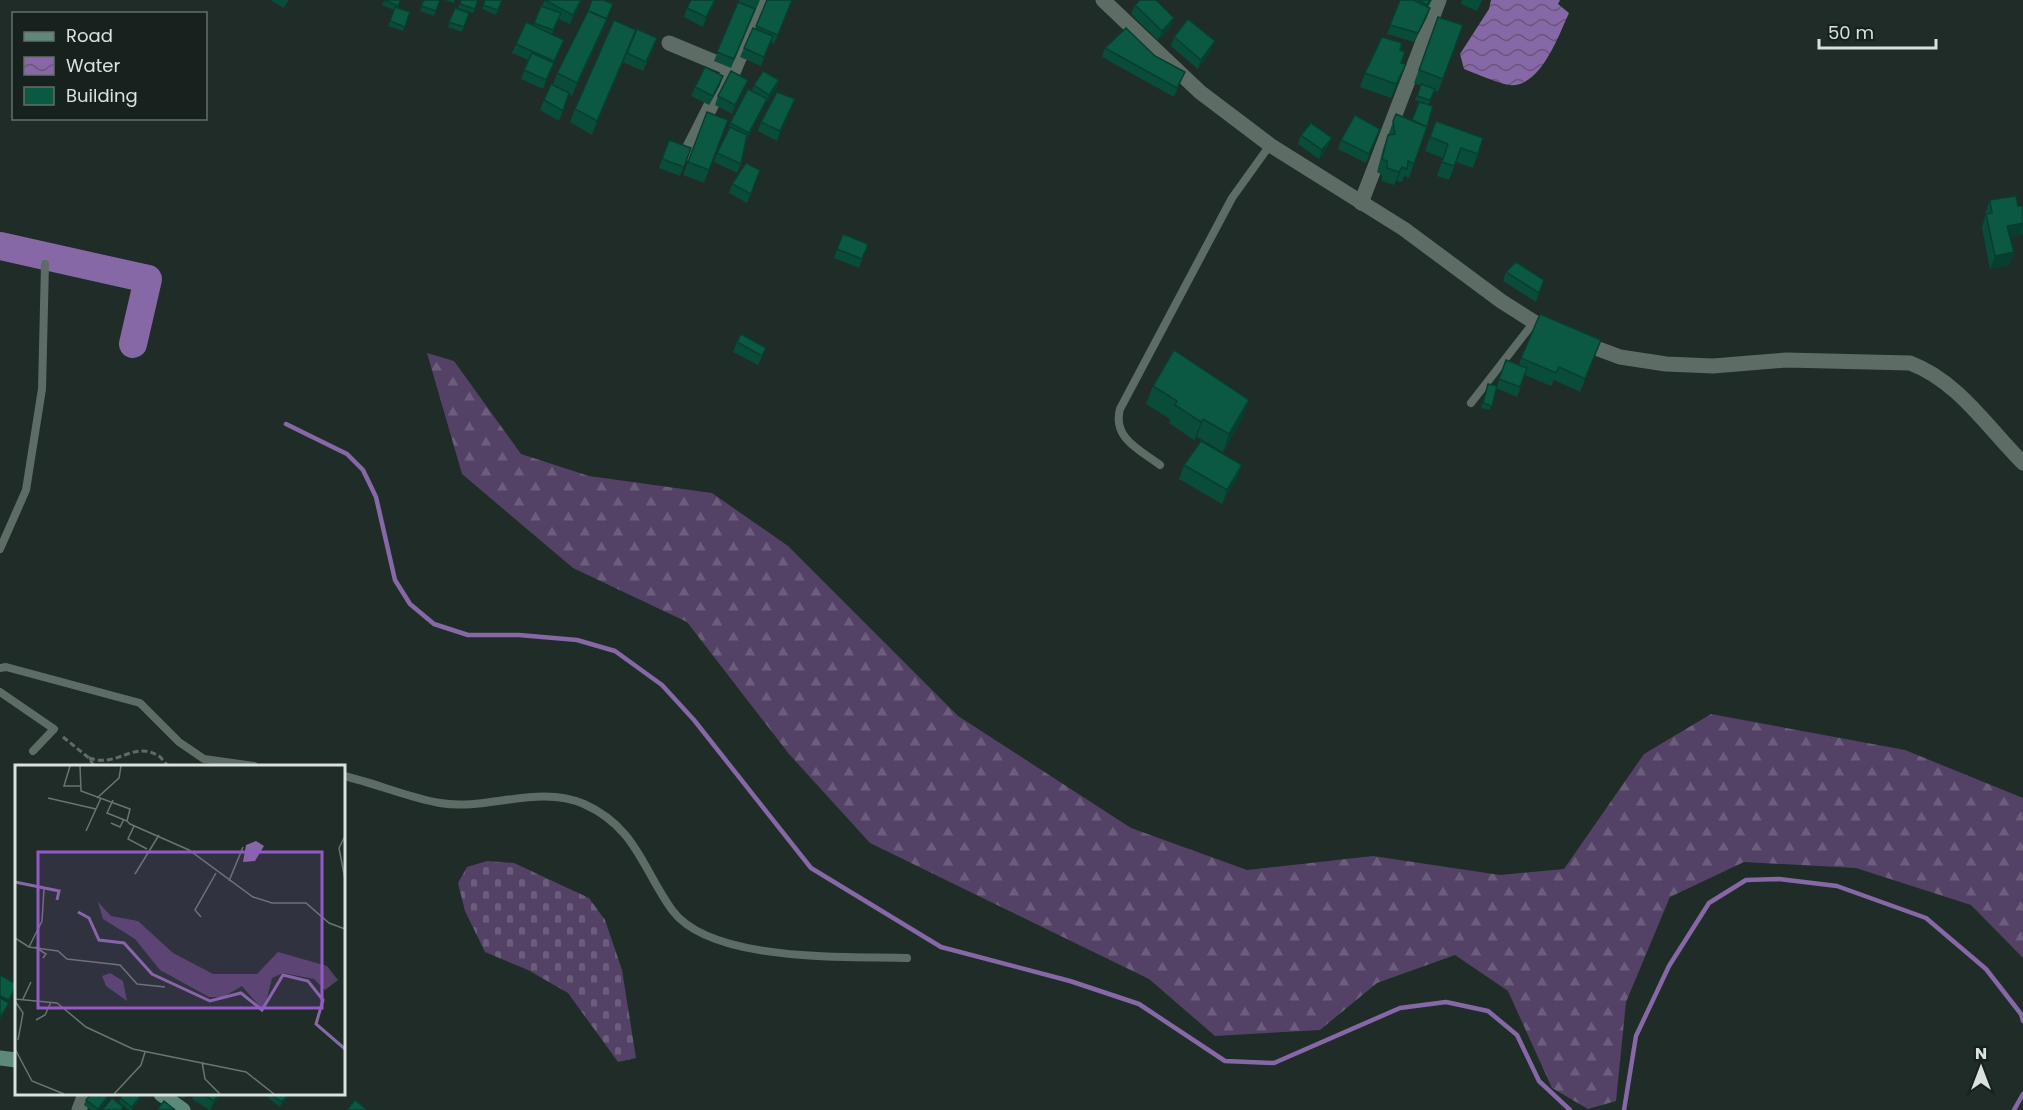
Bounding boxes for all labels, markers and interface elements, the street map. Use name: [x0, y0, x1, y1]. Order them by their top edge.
legend: [12, 12, 207, 120]
scale bar: [1819, 12, 1936, 50]
text: 50 m: [1828, 20, 1874, 45]
text: Road: [66, 23, 113, 48]
text: Water: [66, 53, 120, 78]
text: Building: [66, 83, 138, 108]
inset map: [15, 765, 345, 1095]
north arrow: [1951, 1038, 2011, 1098]
text: N: [1975, 1042, 1987, 1065]

